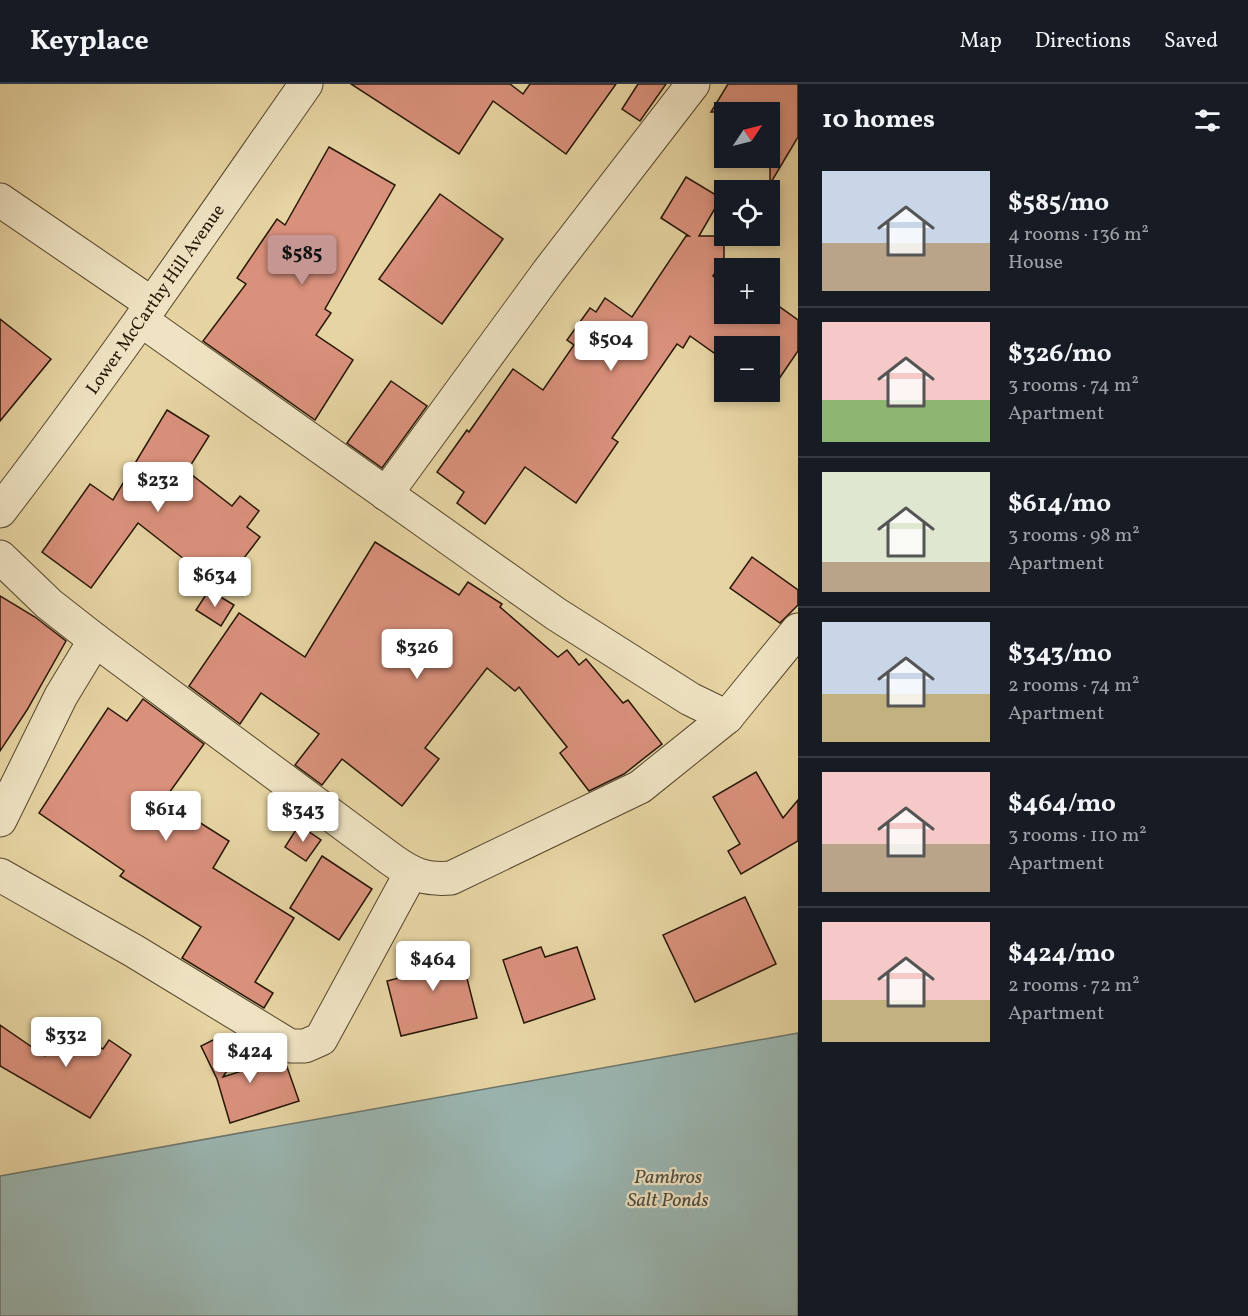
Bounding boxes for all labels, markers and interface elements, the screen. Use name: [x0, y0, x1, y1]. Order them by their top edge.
text: Keyplace: [30, 22, 149, 61]
text: Map: [960, 27, 1002, 56]
text: Directions: [1035, 27, 1131, 56]
text: Saved: [1164, 27, 1218, 56]
north arrow: [714, 102, 780, 168]
map controls: [714, 102, 780, 402]
text: 10 homes: [822, 102, 935, 138]
icon: filters: [1191, 104, 1224, 137]
button: locate: [714, 180, 780, 246]
text: $585/mo: [1008, 185, 1109, 221]
icon: home: [870, 195, 942, 267]
street label: Lower McCarthy Hill Avenue: [81, 200, 232, 400]
text: 4 rooms · 136 m²: [1008, 221, 1149, 249]
pin: $585: [266, 235, 338, 286]
text: $585: [282, 240, 322, 268]
text: House: [1008, 249, 1063, 277]
button: +: [714, 258, 780, 324]
pin: $504: [575, 321, 647, 372]
text: $504: [589, 326, 633, 354]
button: −: [714, 336, 780, 402]
text: $326/mo: [1008, 336, 1112, 372]
icon: home: [870, 346, 942, 418]
text: 3 rooms · 74 m²: [1008, 372, 1139, 400]
text: Apartment: [1008, 400, 1104, 428]
pin: $232: [122, 462, 194, 513]
text: $232: [137, 467, 179, 495]
text: $614/mo: [1008, 486, 1111, 522]
icon: home: [870, 496, 942, 568]
text: 3 rooms · 98 m²: [1008, 522, 1140, 550]
text: Apartment: [1008, 550, 1104, 578]
pin: $634: [179, 557, 251, 608]
text: $634: [193, 562, 237, 590]
pin: $326: [381, 629, 453, 680]
text: $326: [396, 634, 438, 662]
text: $343/mo: [1008, 636, 1112, 672]
icon: home: [870, 646, 942, 718]
text: 2 rooms · 74 m²: [1008, 672, 1139, 700]
text: Apartment: [1008, 700, 1104, 728]
text: $464/mo: [1008, 786, 1116, 822]
pin: $614: [130, 791, 202, 842]
pin: $343: [267, 792, 339, 843]
text: $614: [145, 796, 187, 824]
icon: home: [870, 796, 942, 868]
text: $343: [282, 797, 325, 825]
text: 3 rooms · 110 m²: [1008, 822, 1147, 850]
text: Apartment: [1008, 850, 1104, 878]
text: $424/mo: [1008, 936, 1115, 972]
pin: $464: [397, 941, 469, 992]
text: $464: [410, 946, 456, 974]
icon: home: [870, 946, 942, 1018]
text: 2 rooms · 72 m²: [1008, 972, 1140, 1000]
text: Apartment: [1008, 1000, 1104, 1028]
pin: $332: [30, 1017, 102, 1068]
text: $332: [45, 1022, 87, 1050]
pin: $424: [214, 1033, 286, 1084]
text: $424: [227, 1038, 273, 1066]
water label: Pambros Salt Ponds: [627, 1164, 709, 1215]

